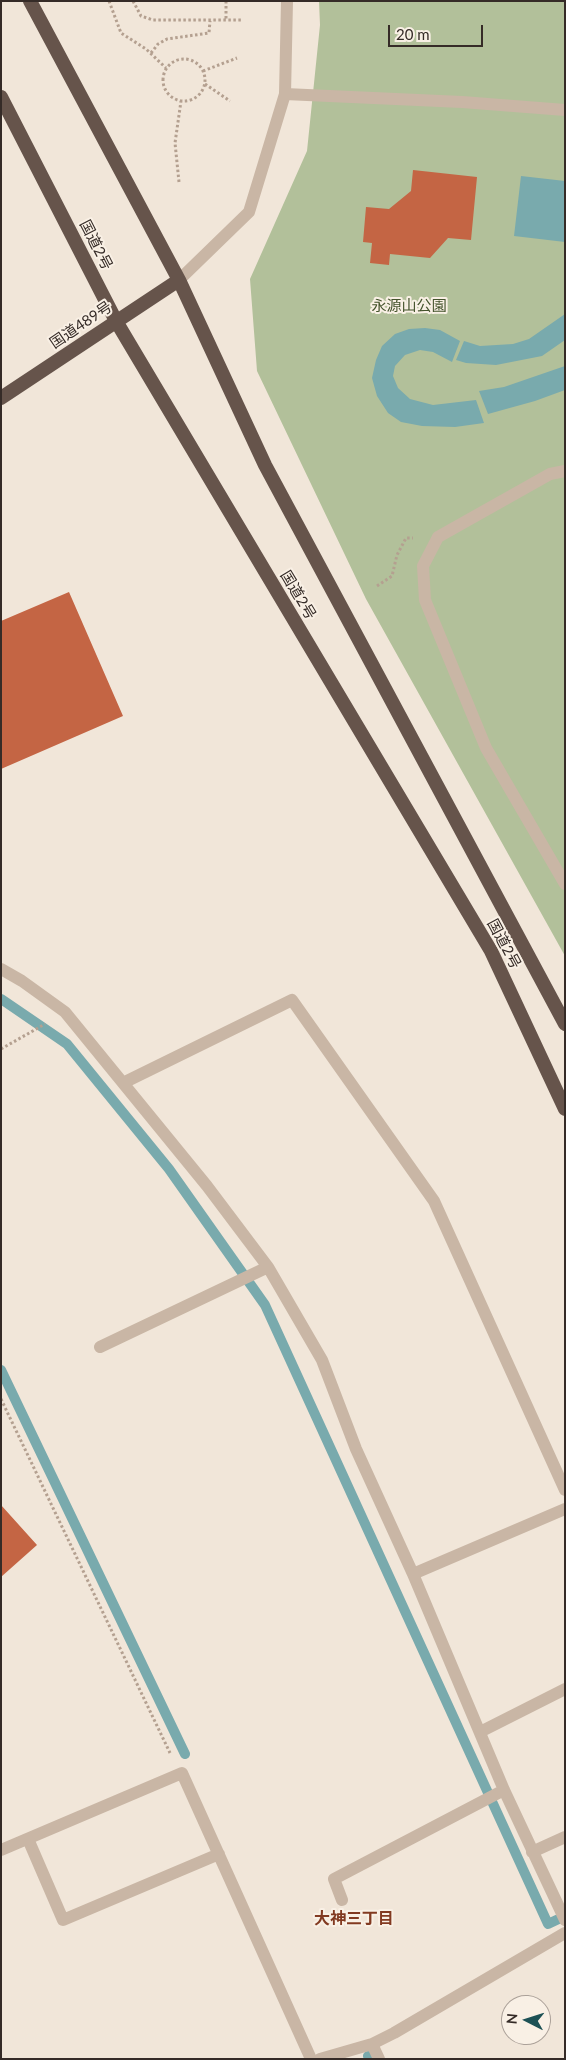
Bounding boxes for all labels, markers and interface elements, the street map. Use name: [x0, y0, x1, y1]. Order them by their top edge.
scale bar: [391, 15, 486, 47]
text: 20 m: [396, 25, 430, 43]
street label: 国道2号: [76, 217, 116, 273]
park label: 永源山公園: [372, 297, 446, 315]
street label: 国道489号: [46, 298, 116, 352]
street label: 国道2号: [276, 567, 320, 623]
street label: 国道2号: [483, 916, 525, 972]
district label: 大神三丁目: [314, 1909, 394, 1929]
north arrow: [501, 1995, 551, 2045]
text: N: [503, 2013, 520, 2025]

